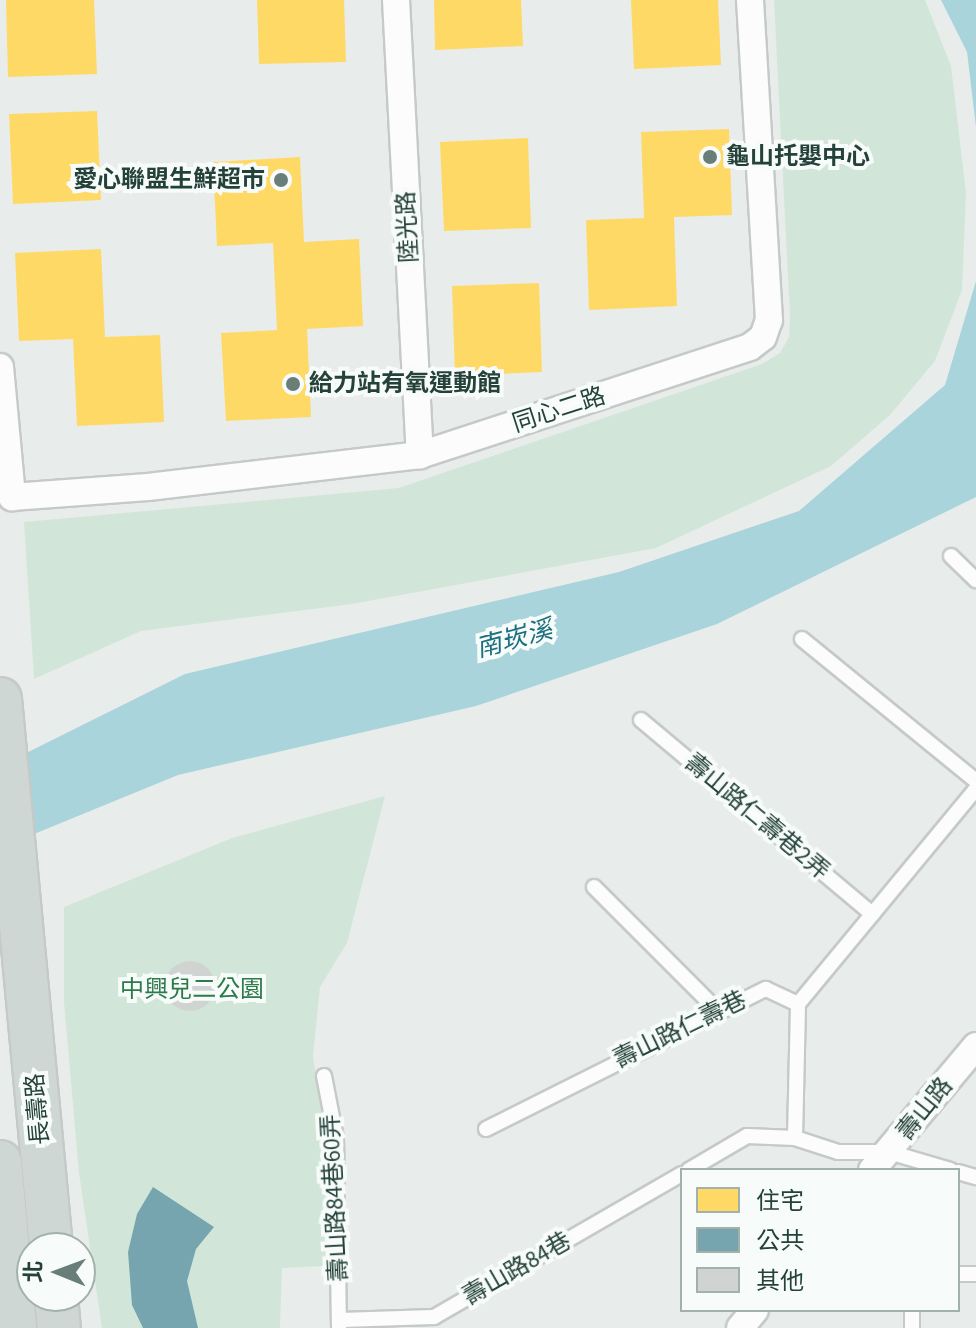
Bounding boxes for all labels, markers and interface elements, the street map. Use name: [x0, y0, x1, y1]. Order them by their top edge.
place label: 龜山托嬰中心: [726, 143, 870, 171]
marker: 龜山托嬰中心: [701, 148, 719, 166]
place label: 愛心聯盟生鮮超市: [73, 166, 265, 194]
marker: 愛心聯盟生鮮超市: [272, 171, 290, 189]
street label: 陸光路: [392, 190, 424, 264]
place label: 給力站有氧運動館: [309, 370, 501, 398]
marker: 給力站有氧運動館: [284, 375, 302, 393]
street label: 同心二路: [509, 381, 609, 439]
water label: 南崁溪: [472, 614, 556, 664]
street label: 壽山路仁壽巷2弄: [679, 748, 835, 886]
park label: 中興兒二公園: [120, 976, 264, 1004]
street label: 壽山路仁壽巷: [609, 985, 751, 1075]
street label: 長壽路: [21, 1072, 55, 1146]
street label: 壽山路: [891, 1072, 959, 1146]
street label: 壽山路84巷60弄: [316, 1114, 354, 1282]
legend: [680, 1168, 960, 1312]
text: 住宅: [756, 1184, 804, 1219]
text: 公共: [756, 1224, 804, 1259]
street label: 壽山路84巷: [458, 1227, 576, 1311]
north arrow: [16, 1232, 96, 1312]
text: 北: [18, 1260, 50, 1283]
text: 其他: [756, 1264, 804, 1299]

